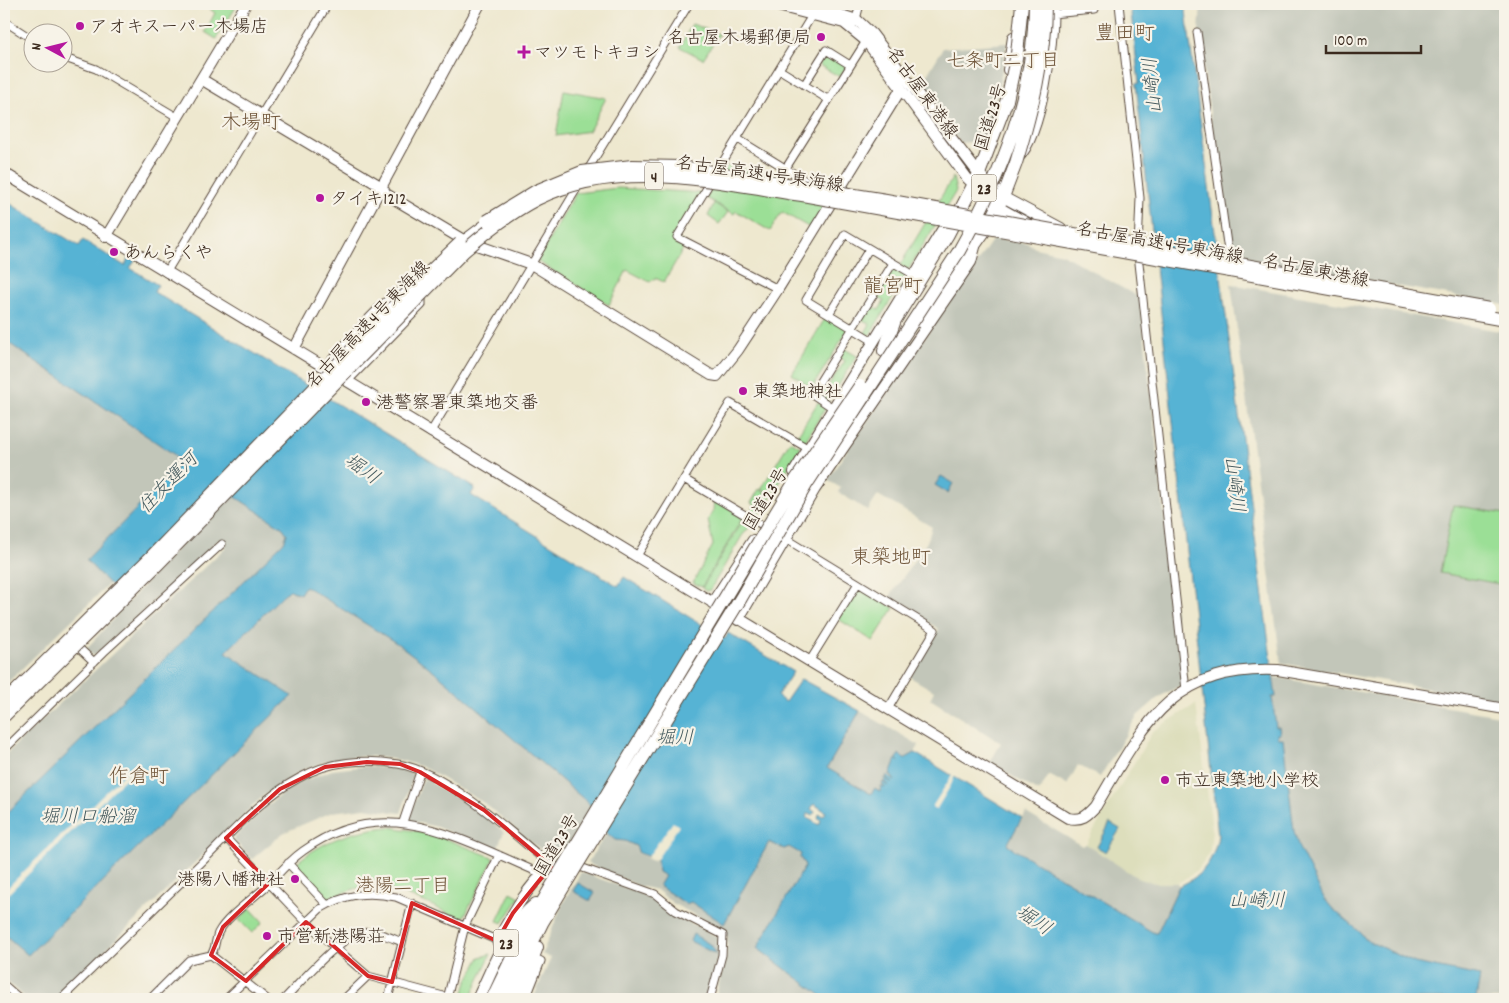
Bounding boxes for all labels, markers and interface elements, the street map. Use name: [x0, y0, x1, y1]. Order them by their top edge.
place label: アオキスーパー木場店: [90, 16, 268, 41]
marker: アオキスーパー木場店: [74, 20, 86, 32]
district label: 豊田町: [1095, 21, 1155, 49]
north arrow: [22, 22, 72, 72]
scale bar: [1326, 22, 1422, 54]
place label: 名古屋木場郵便局: [667, 27, 811, 52]
marker: 名古屋木場郵便局: [815, 31, 827, 43]
text: 100 m: [1334, 31, 1367, 53]
text: N: [27, 42, 47, 51]
place label: マツモトキヨシ: [534, 42, 660, 67]
street label: 名古屋東港線: [879, 42, 963, 145]
marker: マツモトキヨシ: [518, 46, 530, 58]
district label: 七条町二丁目: [946, 49, 1060, 76]
water label: 山崎川: [1138, 56, 1171, 115]
street label: 国道23号: [970, 81, 1015, 155]
district label: 木場町: [221, 110, 281, 138]
street label: 名古屋高速4号東海線: [674, 151, 845, 200]
road number: 4: [645, 162, 663, 190]
road number: 23: [972, 174, 996, 202]
place label: タイキ1212: [330, 188, 407, 213]
marker: タイキ1212: [314, 192, 326, 204]
street label: 名古屋高速4号東海線: [1074, 217, 1245, 271]
place label: あんらくや: [124, 242, 213, 267]
marker: あんらくや: [108, 246, 120, 258]
street label: 名古屋東港線: [1260, 250, 1371, 295]
street label: 名古屋高速4号東海線: [301, 256, 437, 395]
district label: 龍宮町: [863, 274, 923, 302]
place label: 東築地神社: [753, 381, 843, 406]
marker: 東築地神社: [737, 385, 749, 397]
place label: 港警察署東築地交番: [376, 392, 538, 417]
marker: 港警察署東築地交番: [360, 396, 372, 408]
water label: 住友運河: [133, 446, 208, 521]
water label: 堀川: [338, 449, 384, 493]
water label: 山崎川: [1216, 454, 1249, 514]
street label: 国道23号: [738, 464, 796, 537]
district label: 東築地町: [851, 545, 931, 573]
water label: 堀川: [656, 726, 694, 753]
district label: 作倉町: [109, 764, 169, 792]
place label: 市立東築地小学校: [1175, 770, 1319, 795]
marker: 市立東築地小学校: [1159, 774, 1171, 786]
water label: 堀川口船溜: [40, 805, 137, 832]
street label: 国道23号: [529, 810, 587, 883]
place label: 港陽八幡神社: [177, 869, 285, 894]
marker: 港陽八幡神社: [289, 873, 301, 885]
district label: 港陽二丁目: [355, 874, 451, 901]
water label: 山崎川: [1228, 889, 1286, 916]
water label: 堀川: [1010, 900, 1056, 944]
place label: 市営新港陽荘: [277, 926, 385, 951]
marker: 市営新港陽荘: [261, 930, 273, 942]
road number: 23: [494, 930, 518, 956]

